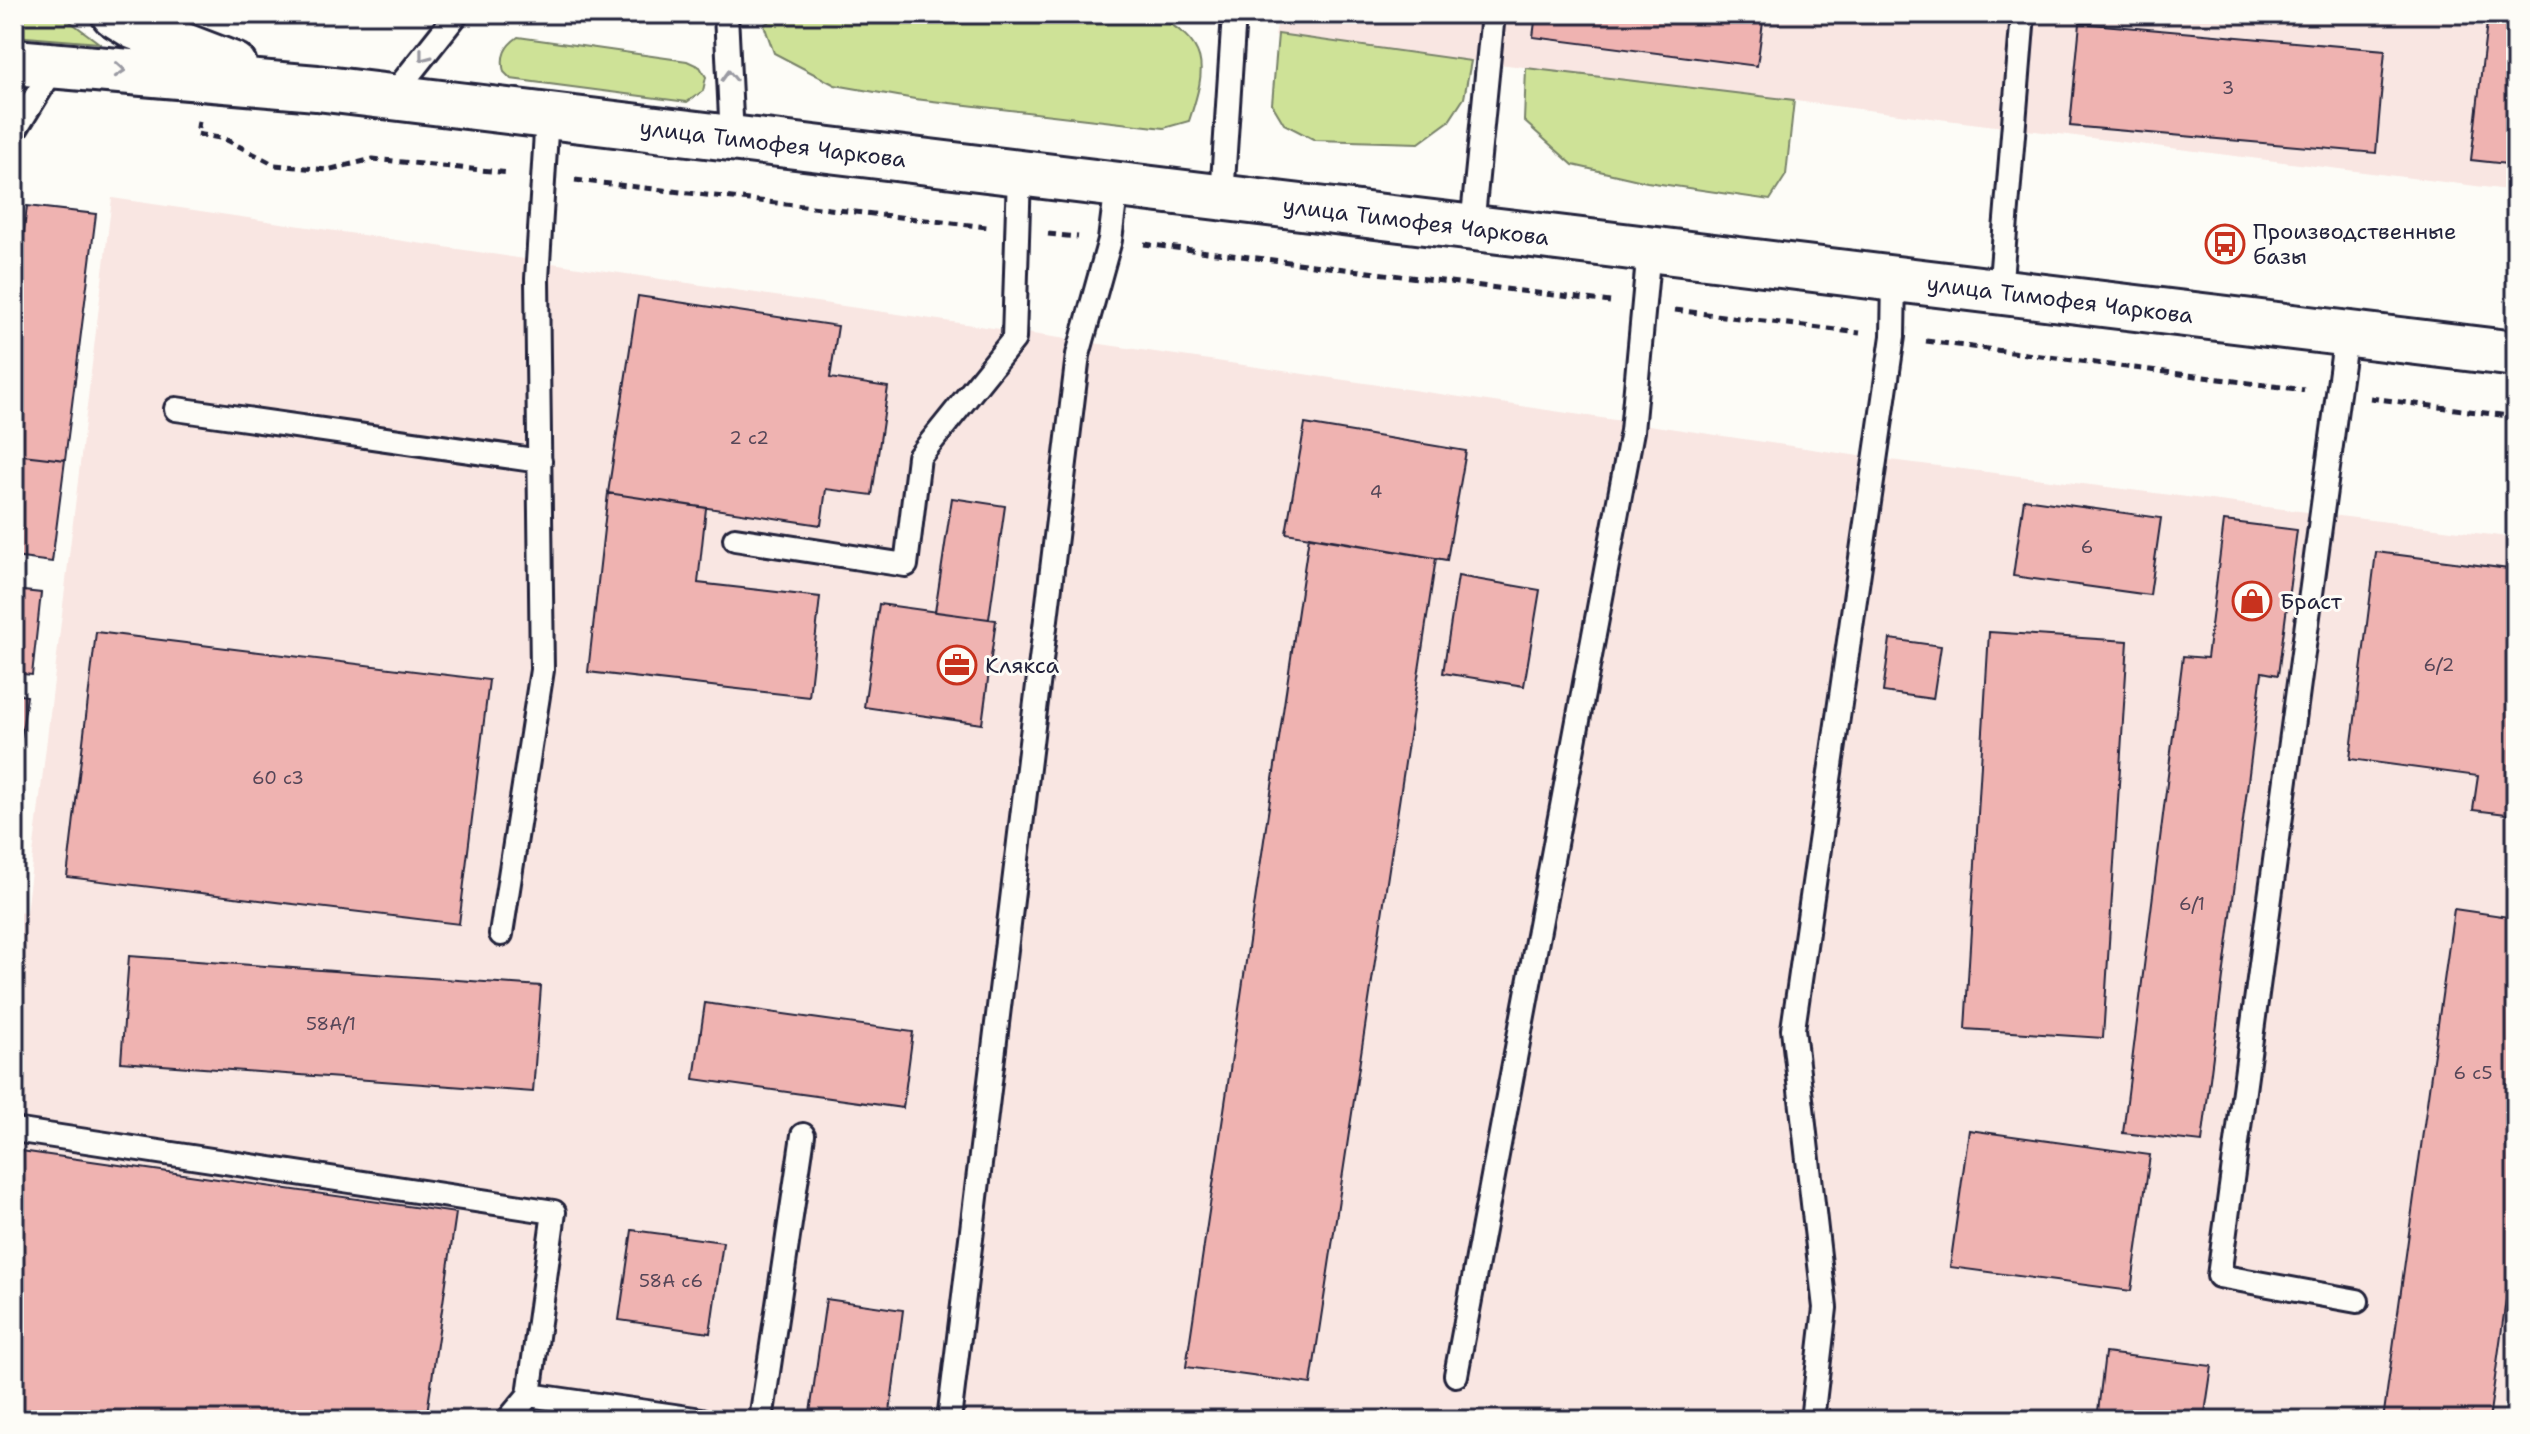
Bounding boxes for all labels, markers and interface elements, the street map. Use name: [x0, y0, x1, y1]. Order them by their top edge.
one-way arrow: [419, 47, 434, 61]
one-way arrow: [114, 61, 127, 78]
one-way arrow: [721, 69, 738, 82]
house number: 3: [2222, 76, 2234, 100]
street label: улица Тимофея Чаркова: [638, 113, 908, 174]
street label: улица Тимофея Чаркова: [1281, 191, 1551, 252]
place label: Производственные базы: [2253, 217, 2457, 271]
bus stop icon: Производственные базы: [2204, 223, 2246, 265]
street label: улица Тимофея Чаркова: [1925, 269, 2195, 330]
house number: 2 с2: [729, 426, 769, 450]
house number: 4: [1370, 480, 1382, 504]
house number: 6: [2081, 535, 2093, 559]
shop icon: Браст: [2231, 580, 2273, 622]
place label: Браст: [2280, 587, 2343, 616]
office icon: Клякса: [936, 644, 978, 686]
place label: Клякса: [985, 651, 1059, 680]
house number: 6/2: [2424, 653, 2454, 677]
house number: 60 с3: [252, 766, 304, 790]
house number: 6/1: [2179, 892, 2205, 916]
house number: 58А/1: [306, 1012, 356, 1036]
house number: 6 с5: [2454, 1061, 2492, 1085]
house number: 58А с6: [639, 1269, 703, 1293]

